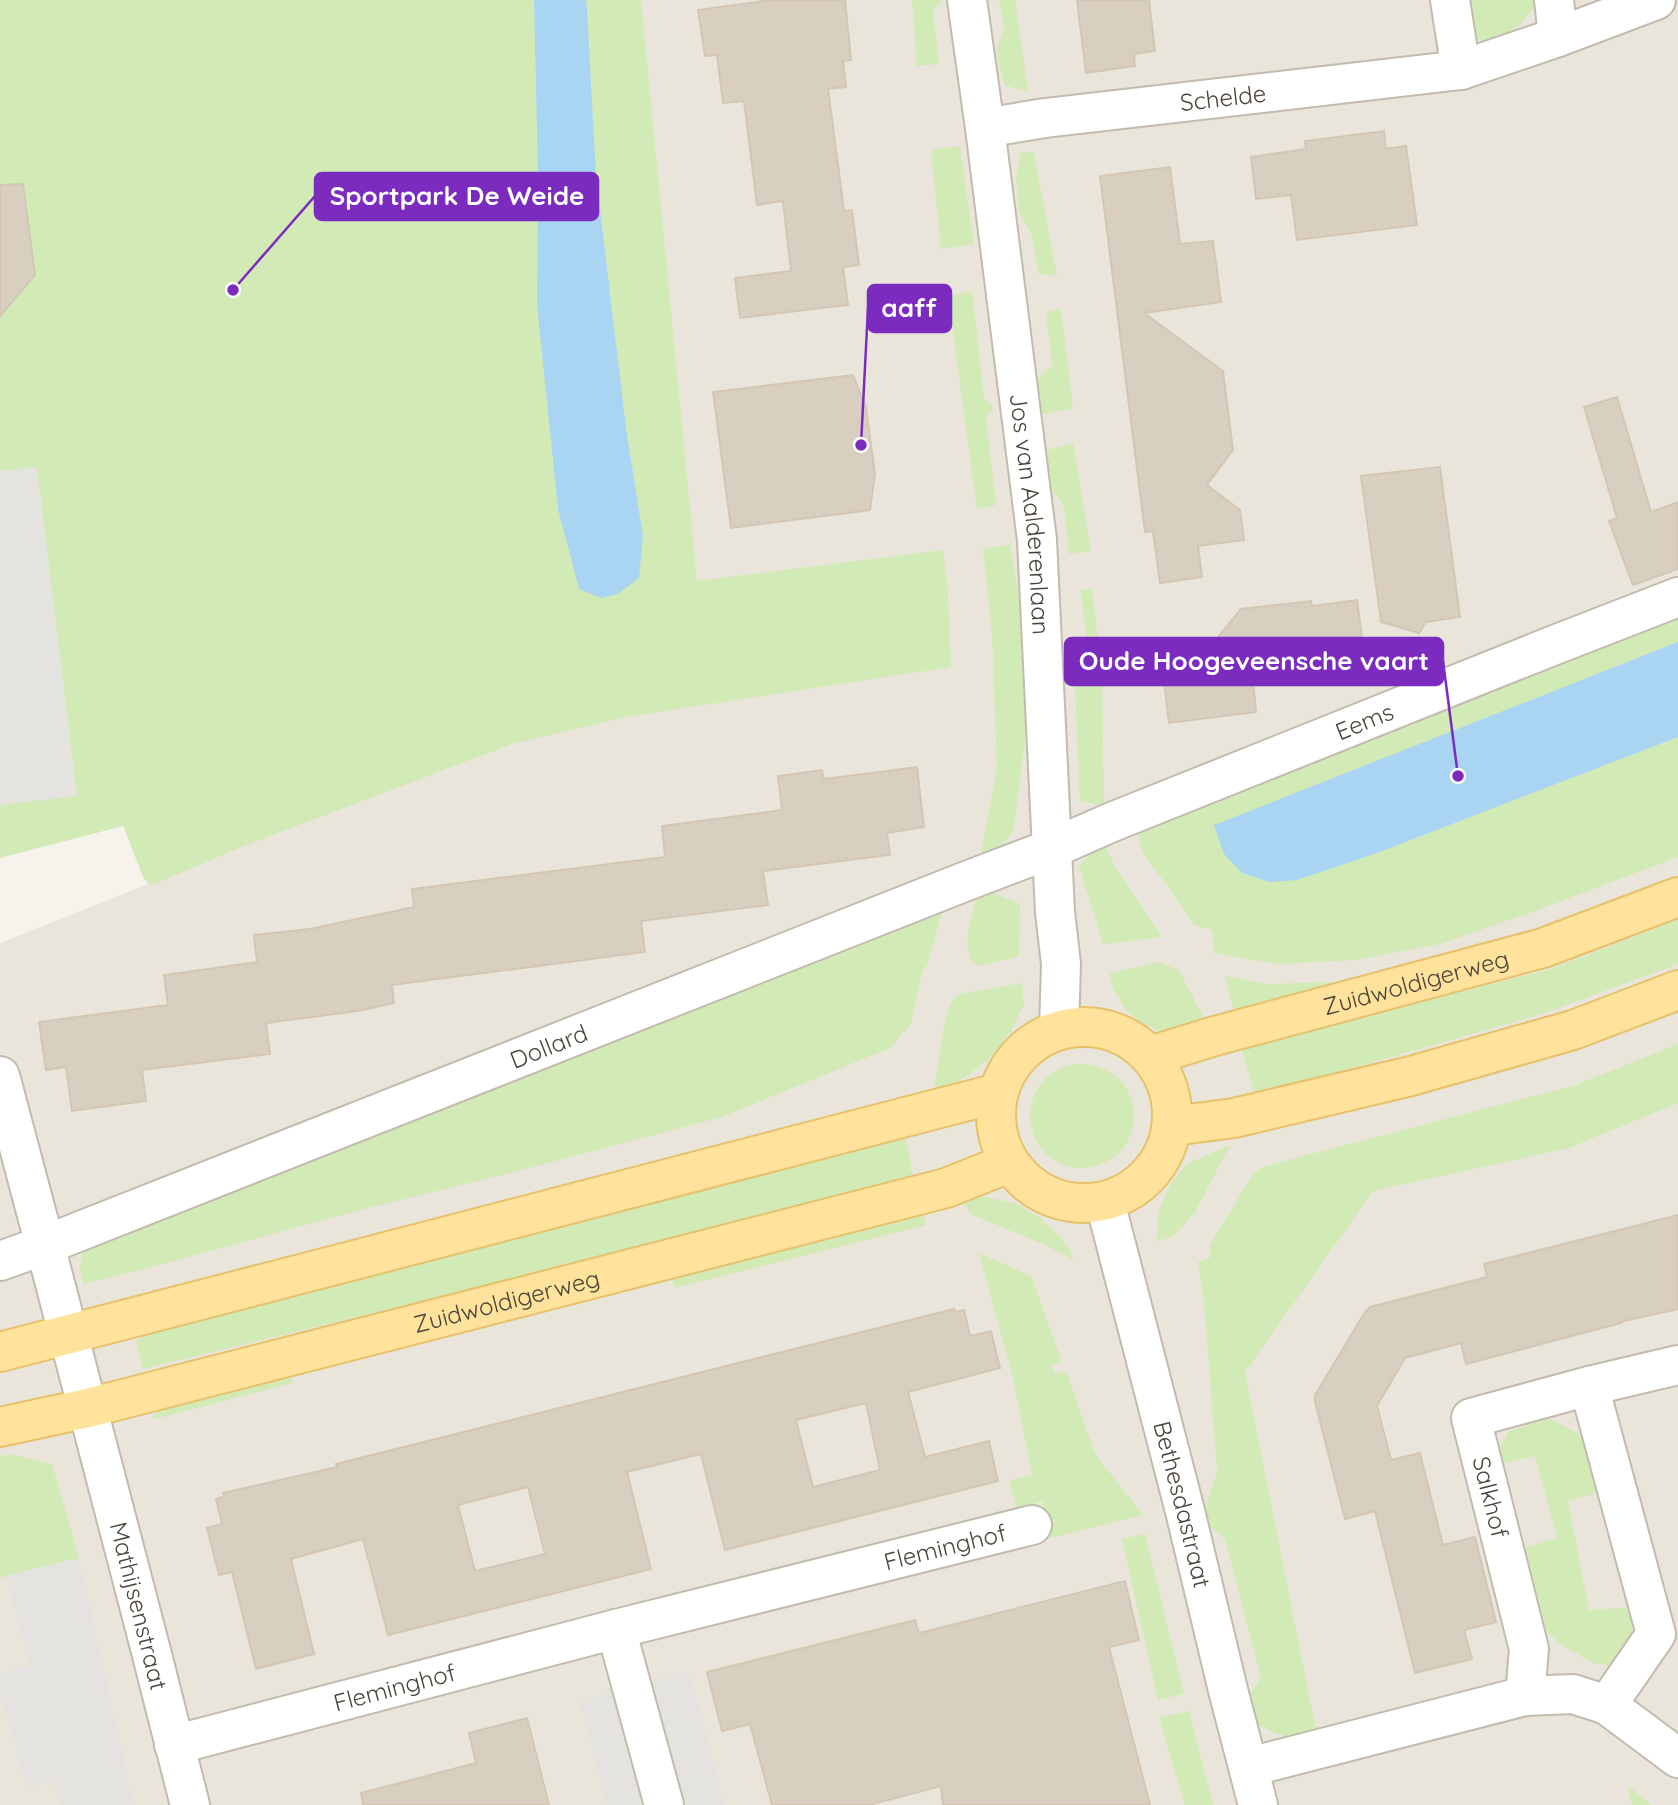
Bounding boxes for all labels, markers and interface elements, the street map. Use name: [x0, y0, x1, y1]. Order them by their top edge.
street label: Schelde: [1178, 78, 1268, 117]
callout: Sportpark De Weide: [315, 173, 598, 220]
text: Sportpark De Weide: [330, 179, 584, 212]
callout: aaff: [868, 285, 951, 332]
text: aaff: [881, 291, 937, 324]
street label: Jos van Aalderenlaan: [1004, 391, 1057, 635]
callout: Oude Hoogeveensche vaart: [1065, 638, 1443, 685]
text: Oude Hoogeveensche vaart: [1079, 644, 1429, 677]
street label: Eems: [1331, 696, 1398, 746]
street label: Zuidwoldigerweg: [1320, 943, 1512, 1021]
street label: Dollard: [506, 1017, 592, 1075]
street label: Zuidwoldigerweg: [410, 1262, 603, 1339]
street label: Bethesdastraat: [1147, 1418, 1218, 1591]
street label: Salkhof: [1466, 1453, 1516, 1541]
street label: Fleminghof: [881, 1517, 1010, 1576]
street label: Mathijsenstraat: [104, 1519, 174, 1693]
street label: Fleminghof: [330, 1657, 459, 1718]

